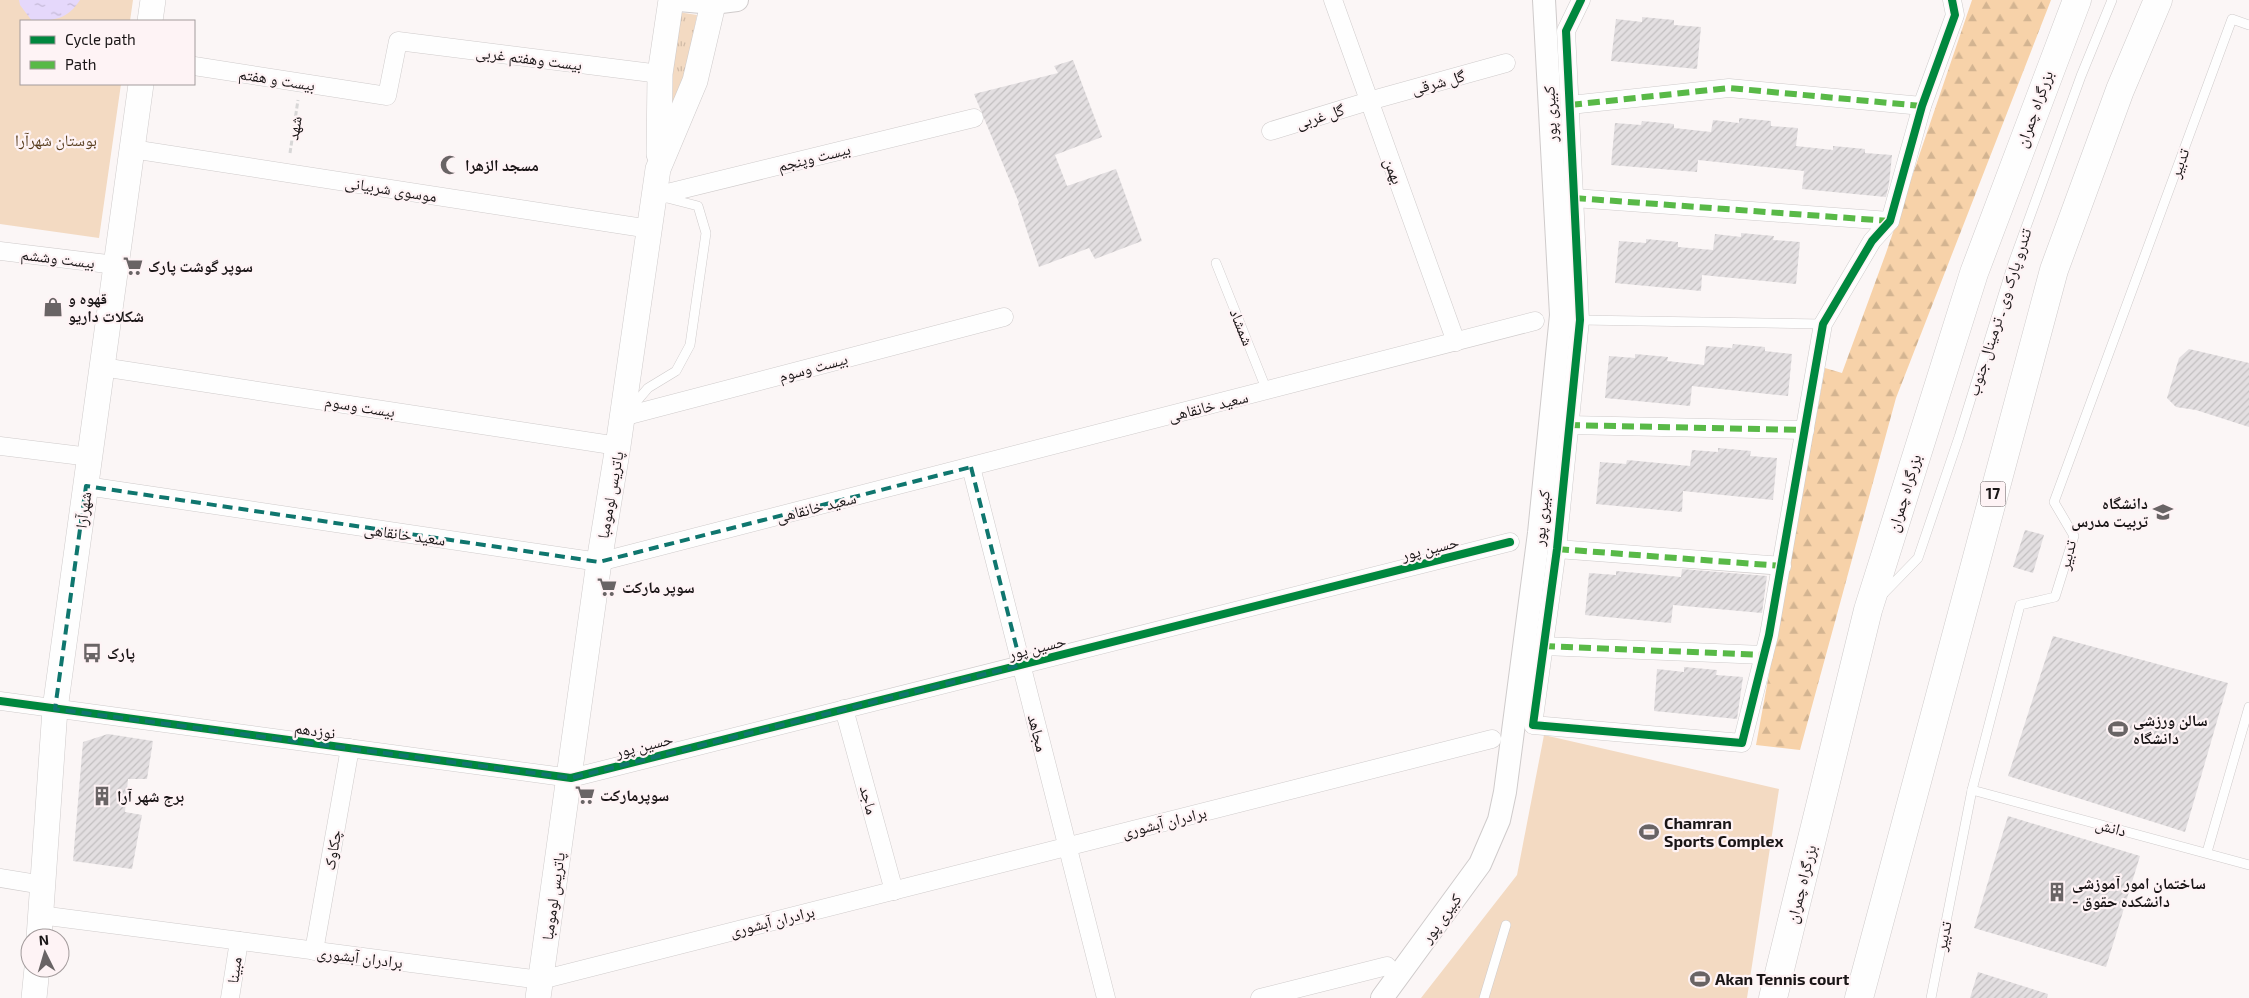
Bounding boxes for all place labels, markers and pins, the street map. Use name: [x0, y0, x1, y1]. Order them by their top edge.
mosque icon: مسجد الزهرا: [439, 154, 461, 176]
place label: مسجد الزهرا: [465, 155, 539, 174]
supermarket icon: سوپر گوشت پارک: [122, 255, 144, 277]
place label: سوپر گوشت پارک: [148, 256, 253, 276]
place label: قهوه و شکلات داریو: [68, 288, 144, 325]
shop icon: قهوه و شکلات داریو: [42, 296, 64, 318]
place label: دانشگاه تربیت مدرس: [2071, 493, 2149, 531]
school or university icon: دانشگاه تربیت مدرس: [2152, 501, 2174, 523]
supermarket icon: سوپر مارکت: [596, 576, 618, 598]
place label: سوپر مارکت: [622, 577, 695, 597]
bus stop icon: پارک: [81, 642, 103, 664]
place label: پارک: [107, 643, 135, 663]
place label: سالن ورزشی دانشگاه: [2133, 710, 2208, 747]
sports icon: سالن ورزشی دانشگاه: [2107, 718, 2129, 740]
supermarket icon: سوپرمارکت: [574, 784, 596, 806]
building icon: برج شهر آرا: [91, 785, 113, 807]
place label: سوپرمارکت: [600, 785, 669, 805]
place label: برج شهر آرا: [117, 786, 184, 807]
place label: Chamran Sports Complex: [1664, 813, 1784, 850]
sports icon: Chamran Sports Complex: [1638, 821, 1660, 843]
place label: ساختمان امور آموزشی - دانشکده حقوق: [2072, 873, 2206, 911]
building icon: ساختمان امور آموزشی - دانشکده حقوق: [2046, 881, 2068, 903]
sports icon: Akan Tennis court: [1689, 968, 1711, 990]
place label: Akan Tennis court: [1715, 969, 1850, 988]

